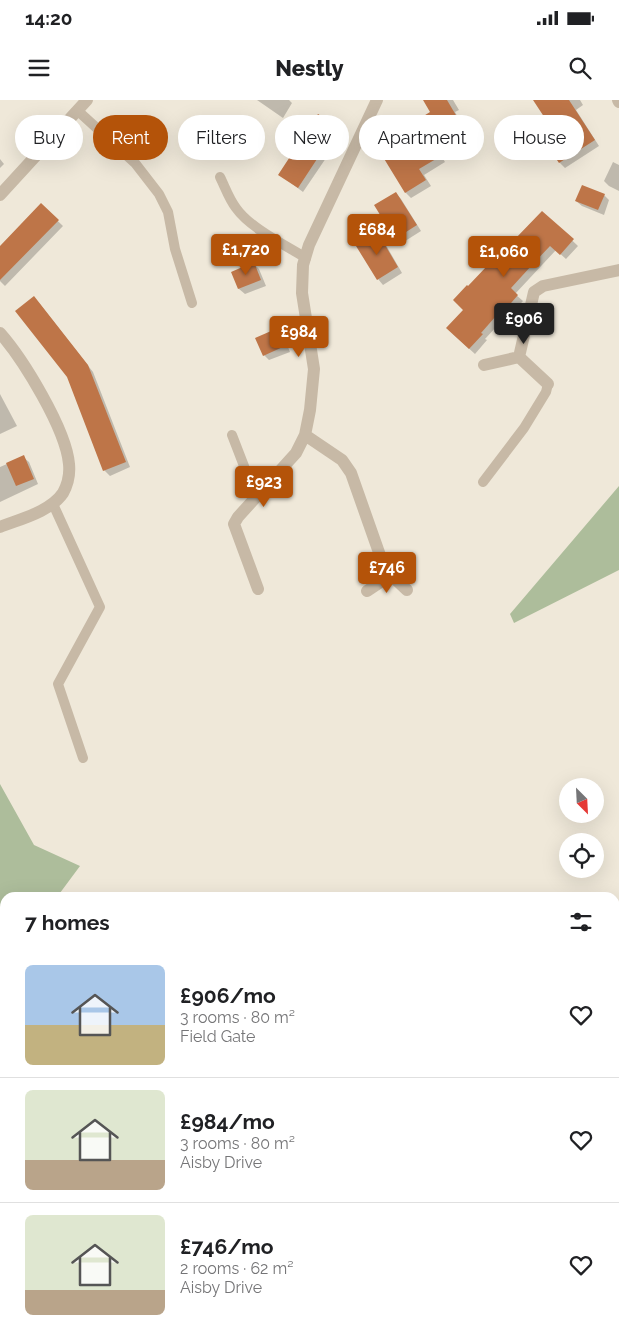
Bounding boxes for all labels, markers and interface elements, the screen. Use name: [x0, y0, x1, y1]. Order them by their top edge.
text: 14:20: [25, 7, 72, 29]
icon: menu: [25, 54, 53, 82]
icon: search: [566, 54, 594, 82]
text: Nestly: [275, 55, 344, 81]
chip: Buy: [15, 115, 83, 160]
chip: Rent: [93, 115, 168, 160]
chip: Filters: [178, 115, 265, 160]
chip: New: [275, 115, 349, 160]
chip: Apartment: [359, 115, 484, 160]
chip: House: [494, 115, 584, 160]
pin: £684: [347, 214, 407, 256]
text: £684: [358, 220, 396, 239]
pin: £1,720: [205, 234, 287, 276]
pin: £1,060: [463, 236, 545, 278]
text: £1,720: [222, 240, 270, 259]
text: £1,060: [479, 242, 529, 261]
pin: £906: [494, 302, 554, 345]
text: £906: [505, 309, 543, 328]
pin: £984: [269, 316, 329, 358]
text: £984: [281, 322, 317, 341]
pin: £923: [234, 466, 294, 508]
text: £923: [246, 472, 282, 491]
pin: £746: [357, 552, 417, 594]
text: £746: [369, 558, 405, 577]
north arrow: [559, 778, 604, 822]
map controls: [559, 778, 604, 878]
button: locate: [559, 833, 604, 878]
icon: filters: [567, 908, 595, 936]
text: 7 homes: [25, 910, 110, 935]
text: £906/mo: [180, 983, 276, 1008]
icon: home: [65, 985, 125, 1045]
icon: heart: [567, 1001, 595, 1029]
text: 3 rooms · 80 m²: [180, 1008, 295, 1027]
text: Field Gate: [180, 1027, 255, 1046]
text: £984/mo: [180, 1109, 275, 1134]
icon: home: [65, 1110, 125, 1170]
icon: heart: [567, 1126, 595, 1154]
text: 3 rooms · 80 m²: [180, 1134, 295, 1153]
text: Aisby Drive: [180, 1153, 262, 1172]
text: £746/mo: [180, 1234, 273, 1259]
icon: home: [65, 1235, 125, 1295]
icon: heart: [567, 1251, 595, 1279]
text: 2 rooms · 62 m²: [180, 1259, 293, 1278]
text: Aisby Drive: [180, 1278, 262, 1297]

